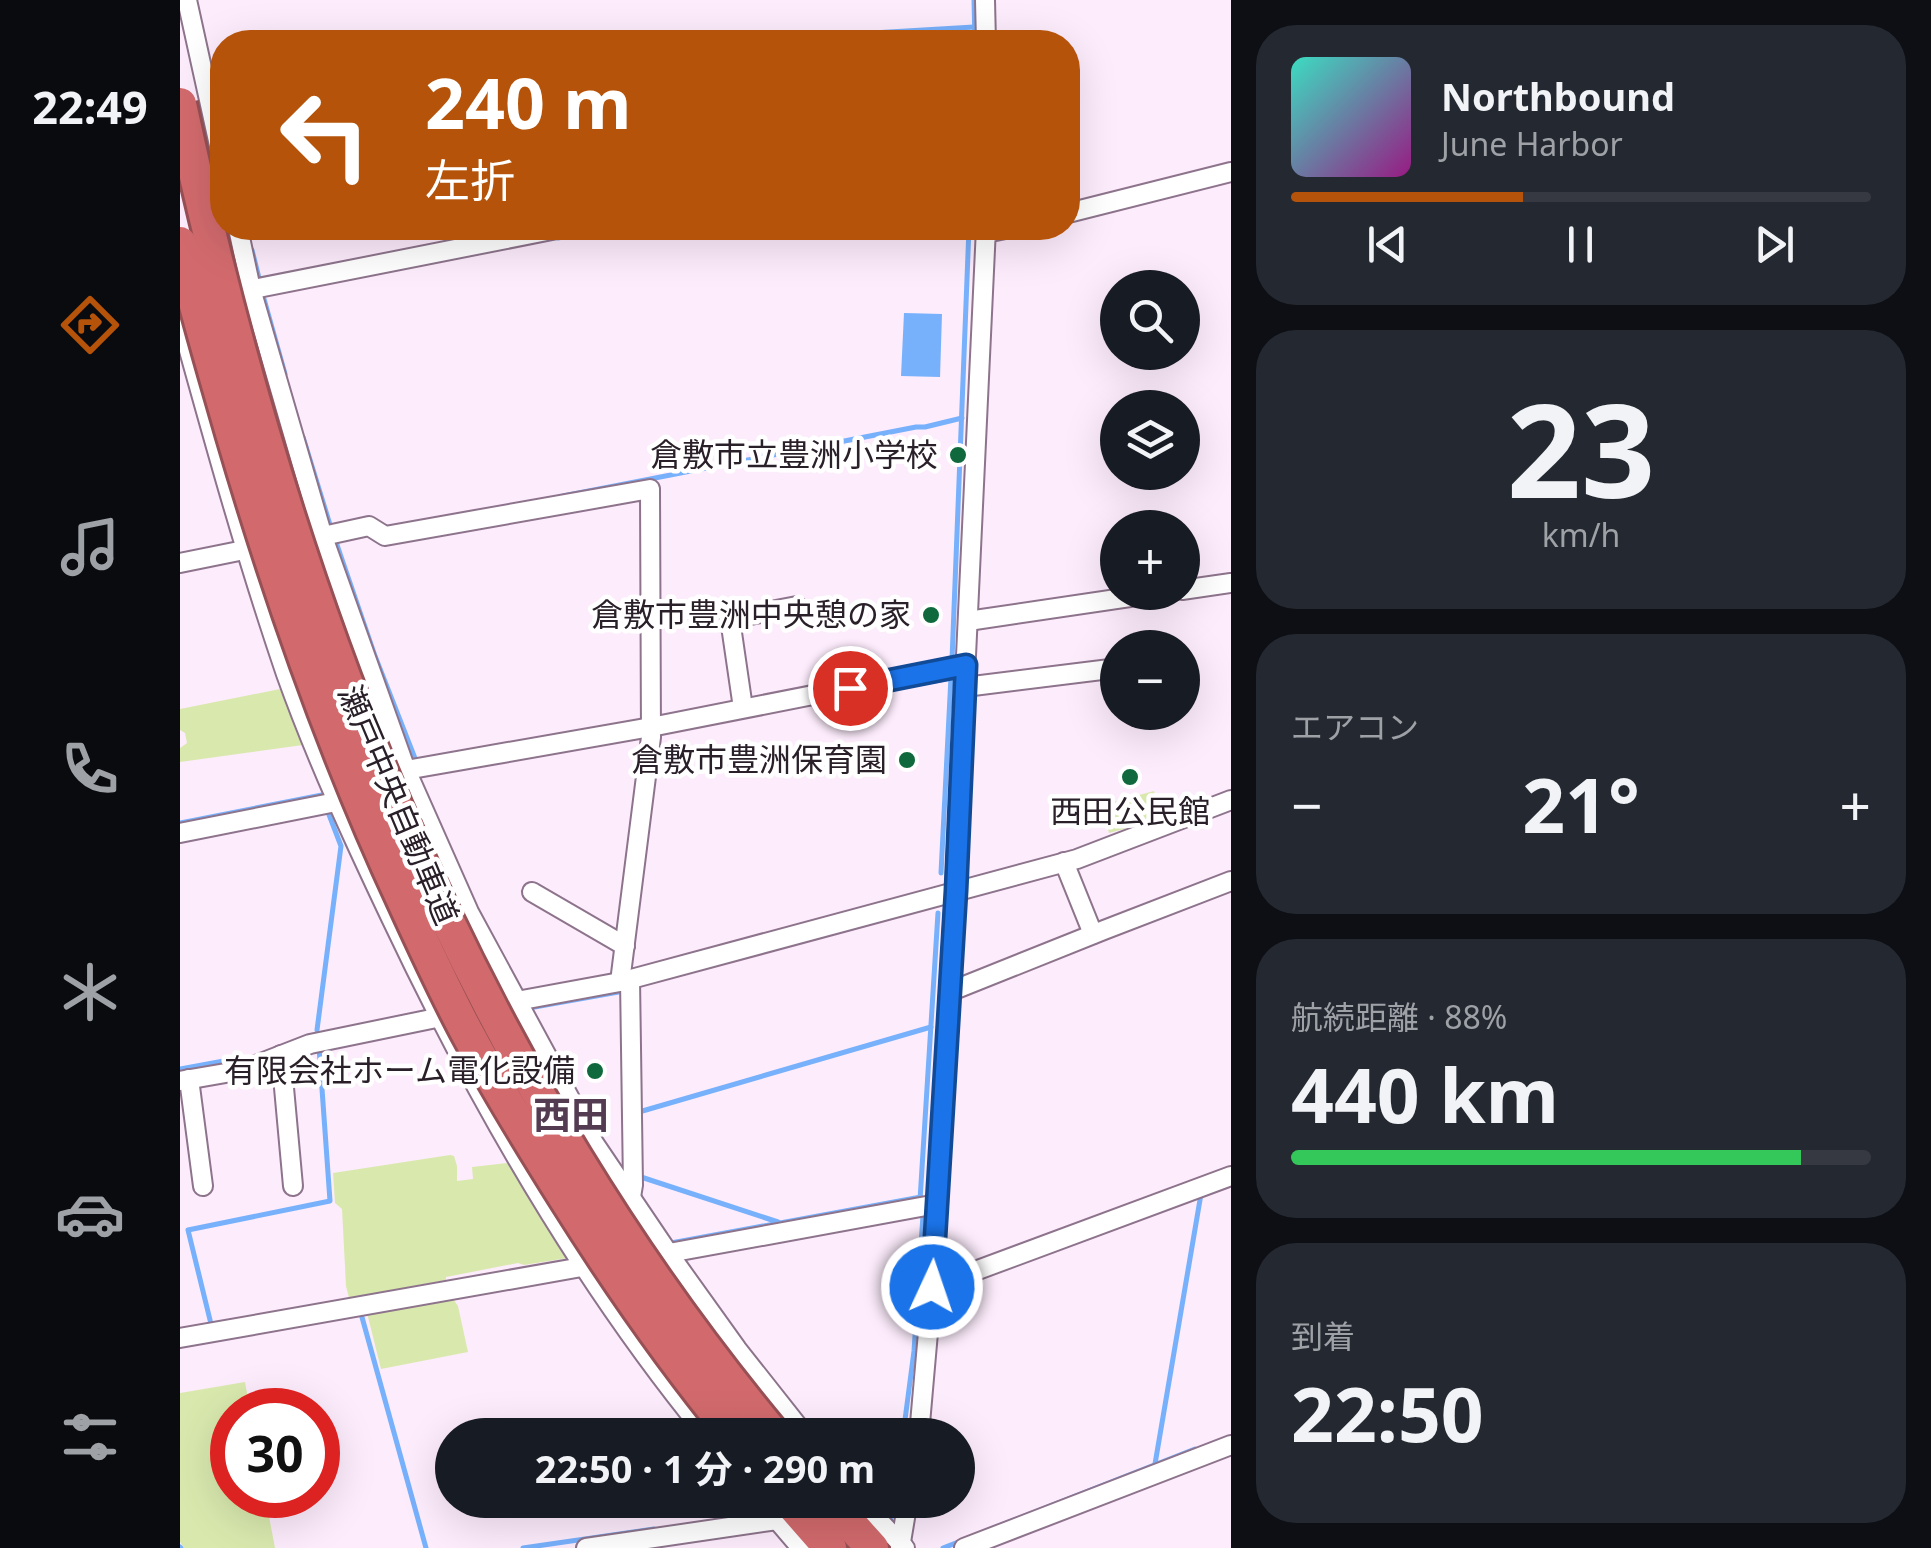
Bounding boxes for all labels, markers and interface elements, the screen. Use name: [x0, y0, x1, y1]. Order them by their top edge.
text: 240 m: [425, 54, 632, 150]
icon: left: [260, 70, 390, 200]
text: Northbound: [1441, 70, 1675, 122]
text: 22:49: [32, 76, 148, 137]
text: June Harbor: [1441, 122, 1623, 165]
text: 左折: [425, 149, 515, 210]
icon: previous: [1360, 217, 1415, 272]
icon: pause: [1553, 217, 1608, 272]
icon: next: [1747, 217, 1802, 272]
map controls: [1100, 270, 1200, 730]
button: search: [1100, 270, 1200, 370]
icon: directions: [55, 290, 125, 360]
text: 23: [1507, 359, 1655, 536]
button: layers: [1100, 390, 1200, 490]
place label: 倉敷市立豊洲小学校: [650, 432, 938, 475]
marker: 倉敷市立豊洲小学校: [947, 444, 969, 466]
button: +: [1100, 510, 1200, 610]
icon: music: [55, 512, 125, 582]
text: km/h: [1542, 513, 1620, 556]
place label: 倉敷市豊洲中央憩の家: [591, 592, 911, 635]
marker: 倉敷市豊洲中央憩の家: [920, 604, 942, 626]
button: −: [1100, 630, 1200, 730]
pin: [808, 646, 893, 731]
icon: arrive: [823, 661, 878, 716]
street label: 瀬戸中央自動車道: [330, 678, 469, 931]
text: エアコン: [1291, 705, 1419, 748]
icon: phone: [55, 734, 125, 804]
place label: 倉敷市豊洲保育園: [631, 737, 887, 780]
marker: 倉敷市豊洲保育園: [896, 749, 918, 771]
text: 21°: [1522, 753, 1640, 855]
marker: 西田公民館: [1119, 766, 1141, 788]
text: −: [1291, 767, 1322, 842]
text: +: [1840, 767, 1871, 842]
place label: 西田公民館: [1050, 789, 1210, 832]
icon: climate: [55, 957, 125, 1027]
text: 航続距離 · 88%: [1291, 995, 1507, 1038]
text: 440 km: [1291, 1043, 1559, 1145]
place label: 有限会社ホーム電化設備: [224, 1048, 575, 1091]
marker: 有限会社ホーム電化設備: [584, 1060, 606, 1082]
district label: 西田: [533, 1088, 609, 1140]
icon: car: [55, 1179, 125, 1249]
position arrow: [880, 1235, 984, 1339]
text: 到着: [1291, 1314, 1355, 1357]
text: 22:50: [1291, 1362, 1484, 1464]
speed limit sign: 30: [210, 1388, 340, 1518]
icon: filters: [55, 1402, 125, 1472]
text: 22:50 · 1 分 · 290 m: [535, 1442, 875, 1494]

